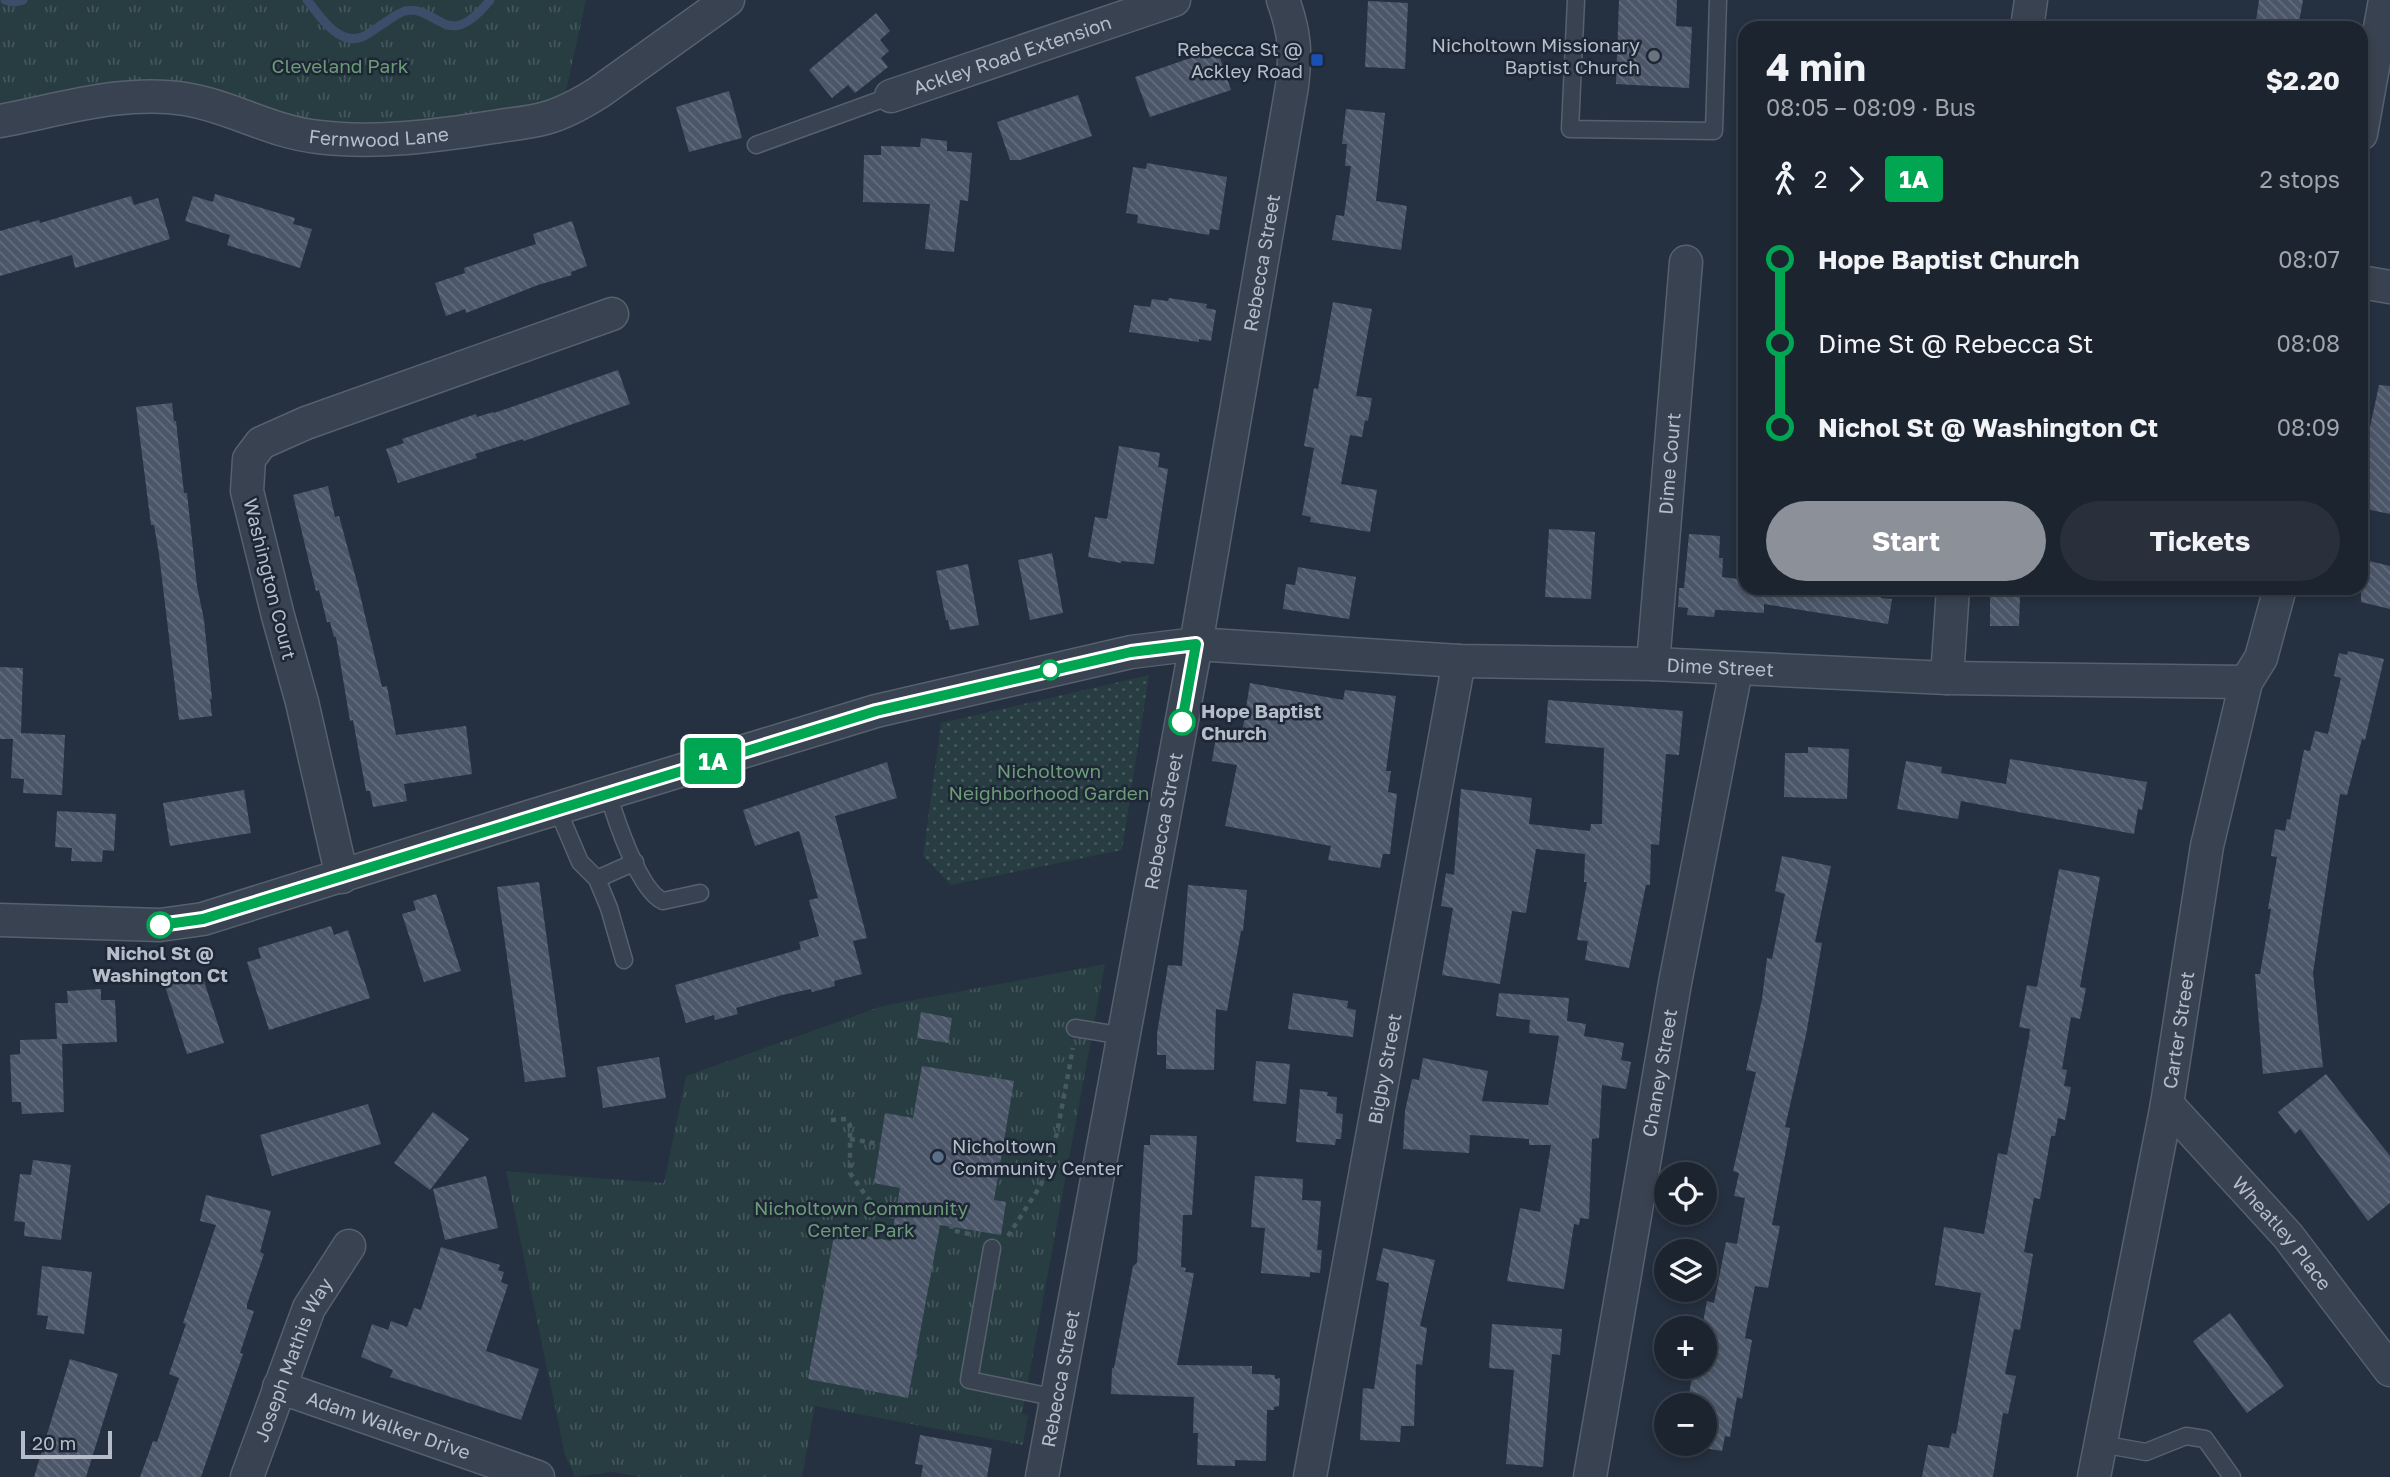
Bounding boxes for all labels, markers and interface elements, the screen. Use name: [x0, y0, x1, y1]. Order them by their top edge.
street label: Ackley Road Extension: [910, 10, 1114, 99]
place label: Nicholtown Missionary Baptist Church: [1432, 33, 1640, 78]
place label: Rebecca St @ Ackley Road: [1177, 37, 1303, 82]
text: 4 min: [1766, 44, 1866, 89]
marker: Nicholtown Missionary Baptist Church: [1646, 48, 1662, 64]
marker: Rebecca St @ Ackley Road: [1309, 52, 1325, 68]
park label: Cleveland Park: [272, 54, 409, 77]
text: $2.20: [2266, 65, 2340, 96]
text: 08:05 – 08:09 · Bus: [1766, 93, 1976, 121]
street label: Fernwood Lane: [308, 122, 450, 151]
icon: walk: [1766, 160, 1804, 198]
icon: forward: [1837, 160, 1875, 198]
text: 1A: [1899, 164, 1929, 193]
text: 2: [1814, 165, 1827, 193]
text: 2 stops: [2259, 165, 2340, 193]
street label: Rebecca Street: [1238, 192, 1284, 333]
text: Hope Baptist Church: [1818, 244, 2079, 275]
text: 08:07: [2278, 245, 2340, 273]
text: Dime St @ Rebecca St: [1818, 328, 2093, 359]
text: 08:08: [2277, 329, 2340, 357]
street label: Dime Court: [1653, 412, 1685, 516]
text: Nichol St @ Washington Ct: [1818, 412, 2158, 443]
text: 08:09: [2277, 413, 2340, 441]
street label: Washington Court: [239, 496, 302, 662]
button: Start: [1766, 501, 2046, 581]
button: Tickets: [2060, 501, 2340, 581]
street label: Dime Street: [1666, 653, 1774, 681]
unlabelled marker: [1040, 660, 1060, 680]
place label: Hope Baptist Church: [1201, 699, 1322, 744]
marker: Hope Baptist Church: [1169, 709, 1195, 735]
line badge: 1A: [682, 738, 744, 784]
text: 1A: [698, 746, 728, 775]
street label: Rebecca Street: [1139, 751, 1187, 891]
park label: Nicholtown Neighborhood Garden: [948, 759, 1150, 804]
marker: Nichol St @ Washington Ct: [147, 912, 173, 938]
place label: Nichol St @ Washington Ct: [92, 941, 228, 986]
street label: Carter Street: [2158, 970, 2198, 1090]
street label: Chaney Street: [1637, 1007, 1681, 1139]
street label: Bigby Street: [1363, 1011, 1405, 1126]
place label: Nicholtown Community Center: [952, 1134, 1124, 1179]
marker: Nicholtown Community Center: [930, 1149, 946, 1165]
map controls: [1654, 1162, 1717, 1456]
button: locate: [1654, 1162, 1717, 1225]
street label: Wheatley Place: [2228, 1171, 2337, 1294]
park label: Nicholtown Community Center Park: [754, 1196, 968, 1241]
button: layers: [1654, 1239, 1717, 1302]
street label: Joseph Mathis Way: [249, 1273, 337, 1445]
street label: Rebecca Street: [1036, 1308, 1084, 1449]
button: +: [1654, 1316, 1717, 1379]
street label: Adam Walker Drive: [304, 1386, 474, 1464]
button: −: [1654, 1393, 1717, 1456]
scale bar: [21, 1428, 112, 1460]
text: 20 m: [32, 1431, 76, 1454]

